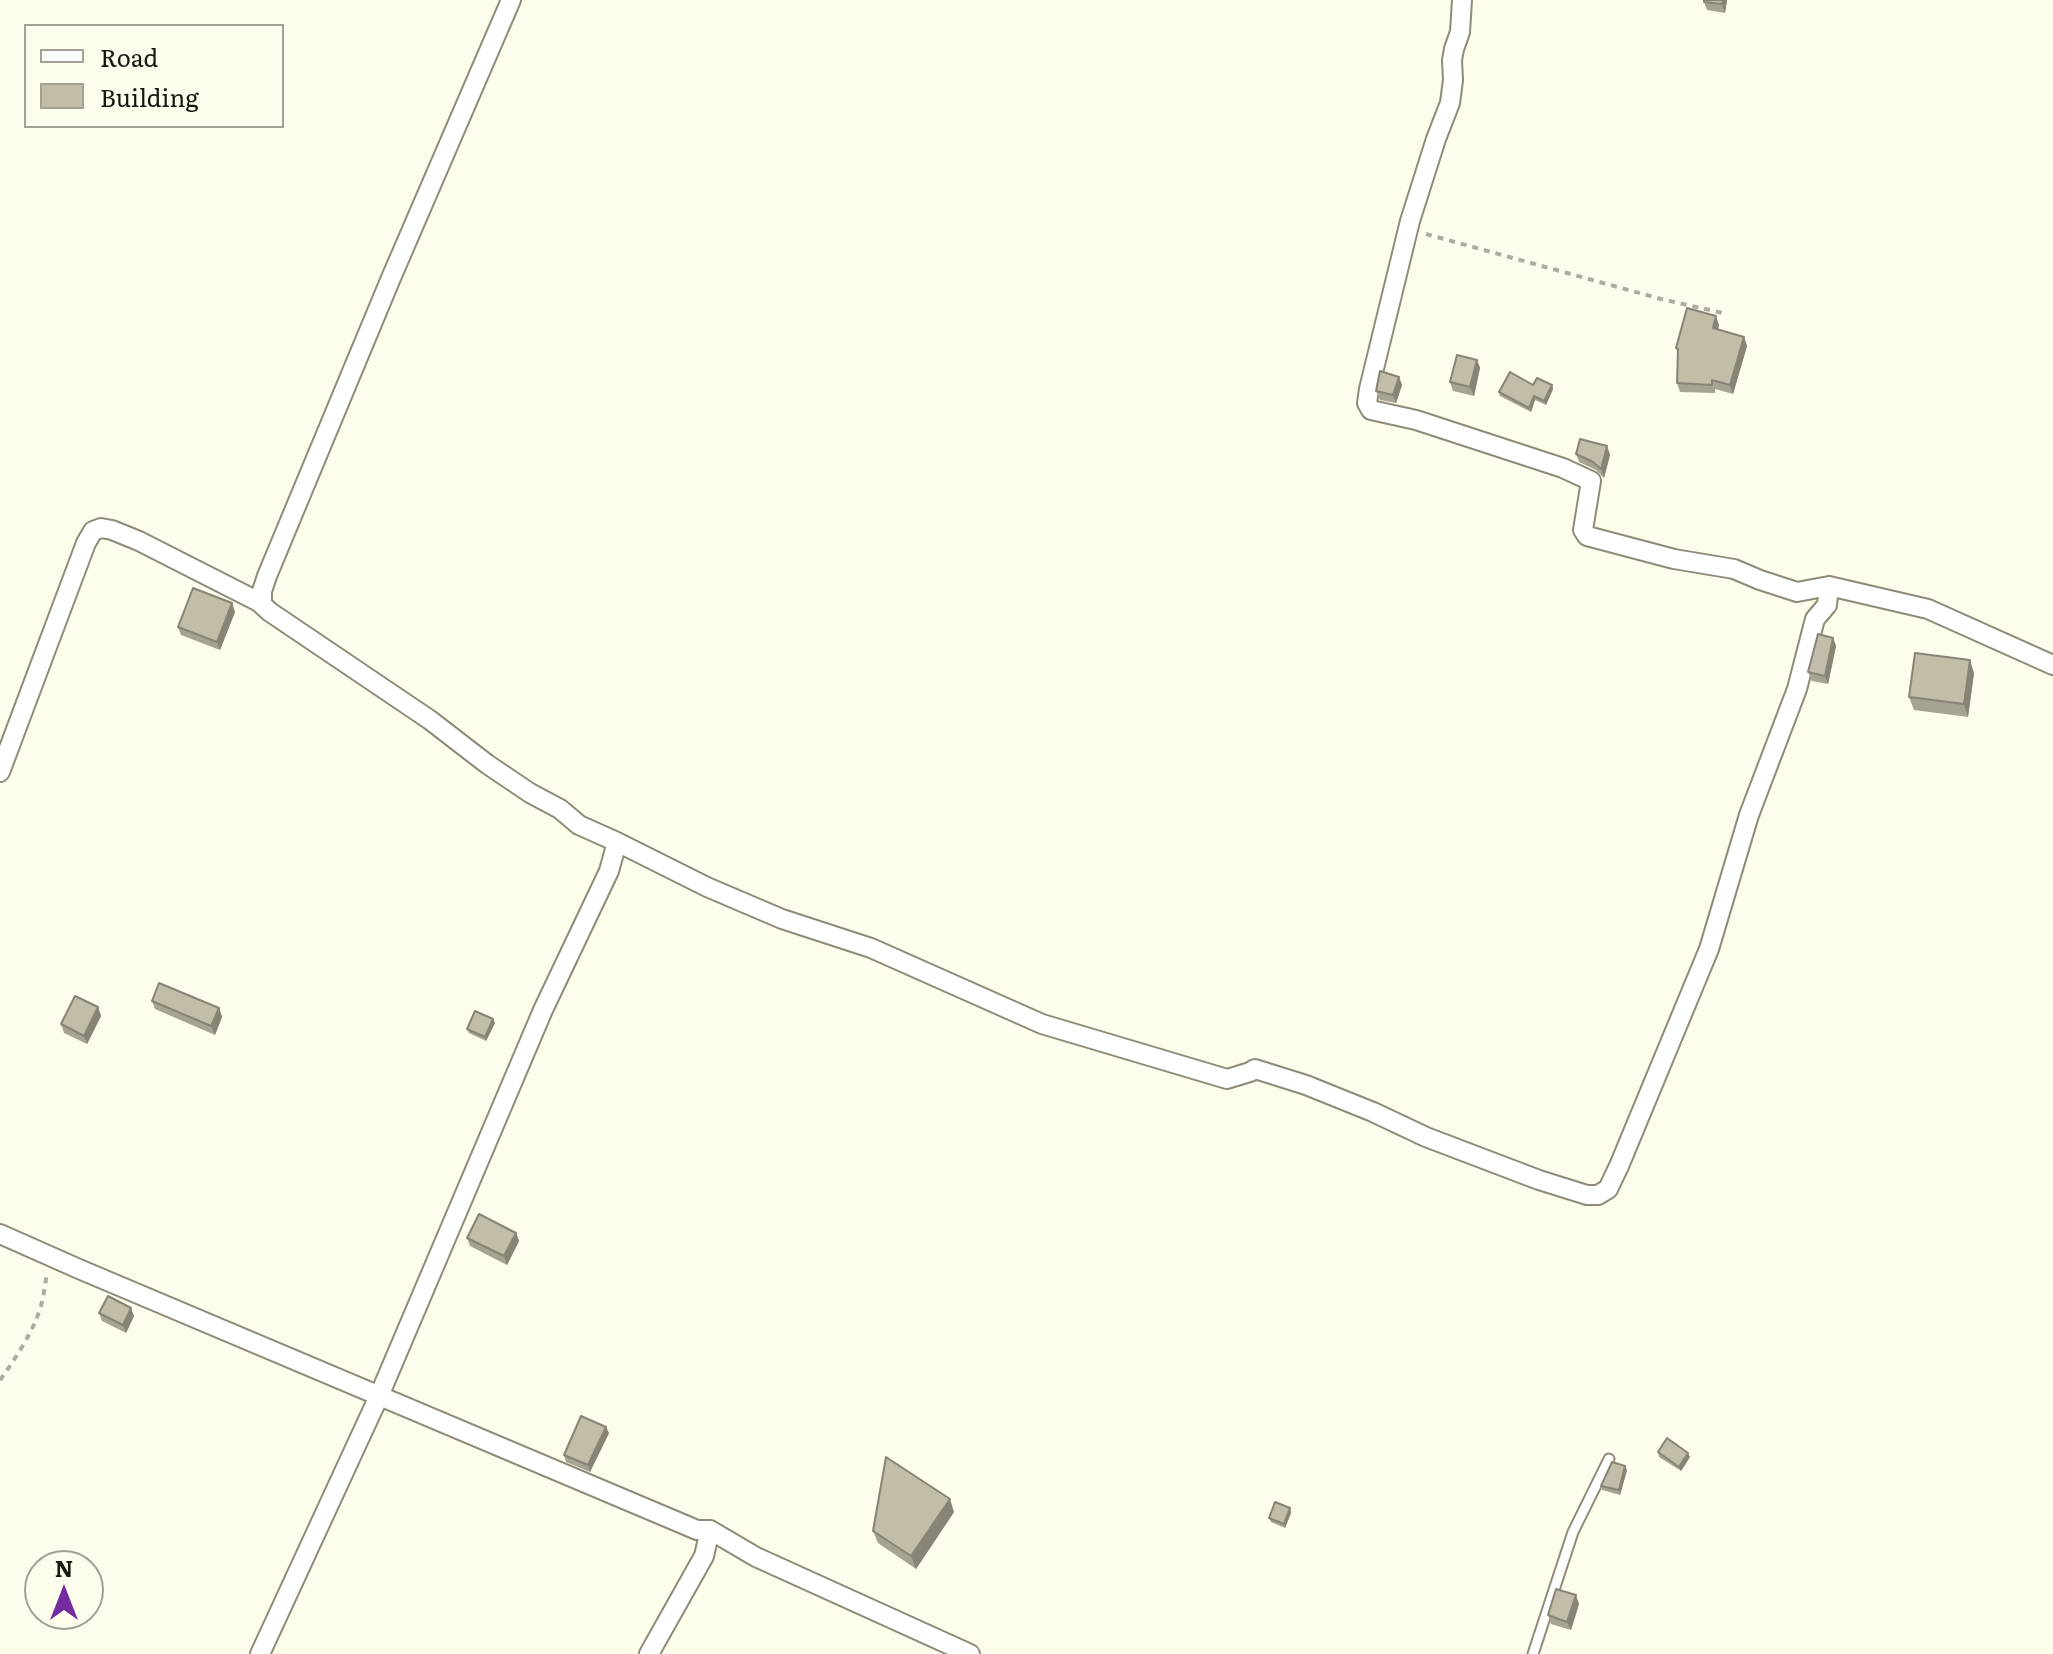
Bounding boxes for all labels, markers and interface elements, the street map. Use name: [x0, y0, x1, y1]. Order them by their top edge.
legend: [24, 24, 284, 128]
text: Road: [100, 39, 158, 74]
text: Building: [100, 79, 199, 114]
north arrow: [24, 1550, 104, 1630]
text: N: [55, 1551, 73, 1584]

